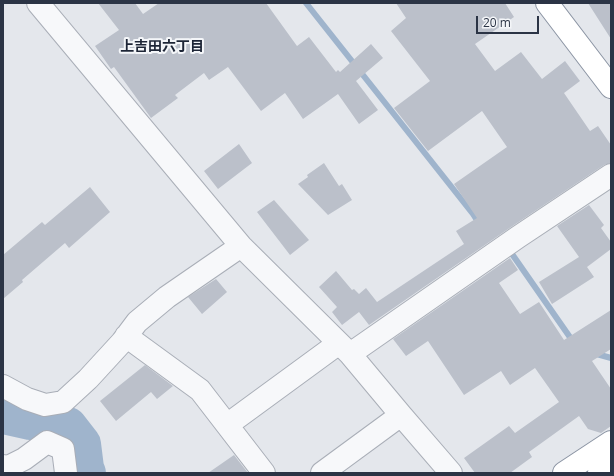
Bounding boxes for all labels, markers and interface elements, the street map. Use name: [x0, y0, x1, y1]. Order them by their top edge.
scale bar: [478, 8, 541, 34]
text: 20 m: [483, 14, 511, 31]
district label: 上吉田六丁目: [120, 39, 204, 55]

